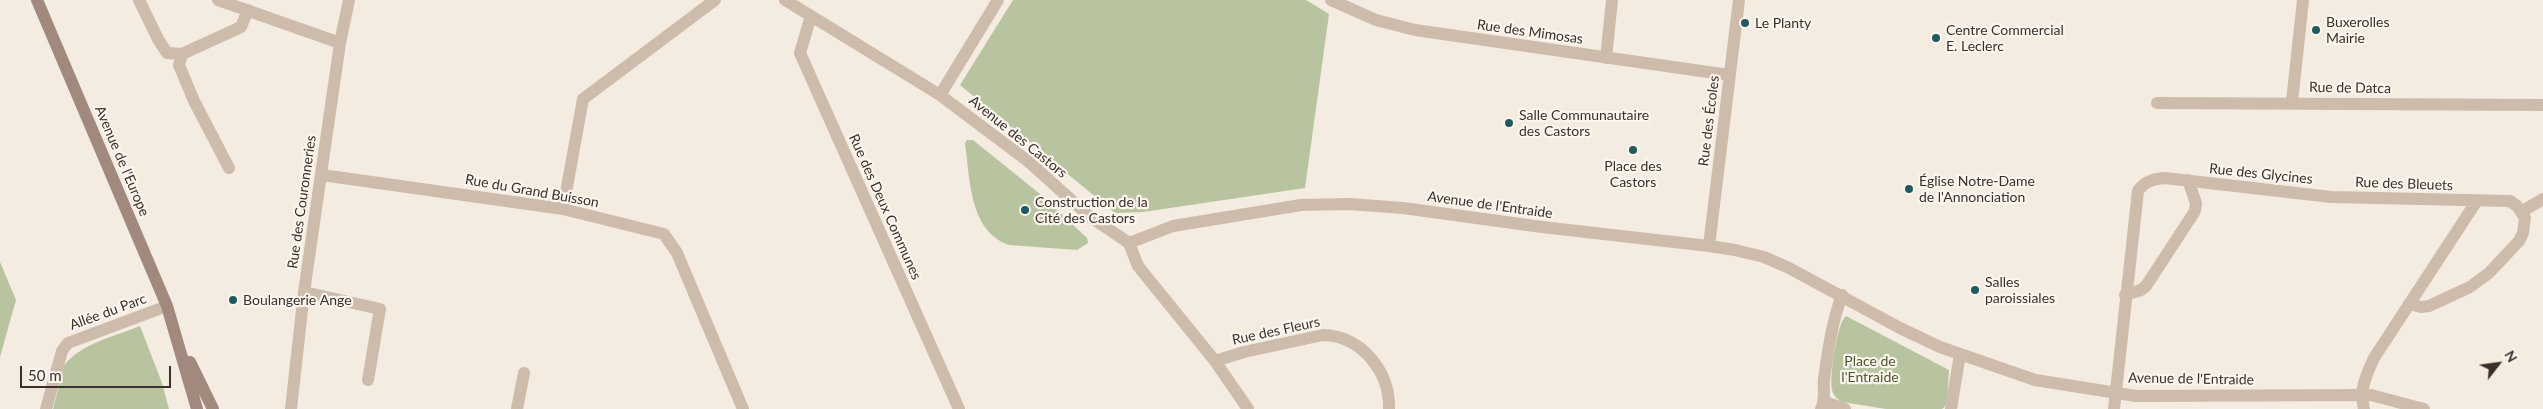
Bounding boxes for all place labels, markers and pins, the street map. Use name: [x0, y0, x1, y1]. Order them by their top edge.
place label: Buxerolles Mairie: [2326, 14, 2390, 46]
place label: Le Planty: [1755, 15, 1811, 31]
marker: Le Planty: [1739, 17, 1751, 29]
place label: Centre Commercial E. Leclerc: [1946, 22, 2064, 54]
marker: Buxerolles Mairie: [2310, 24, 2322, 36]
marker: Centre Commercial E. Leclerc: [1930, 32, 1942, 44]
place label: Salle Communautaire des Castors: [1519, 107, 1649, 140]
marker: Salle Communautaire des Castors: [1503, 117, 1515, 129]
marker: Place des Castors: [1627, 144, 1639, 156]
place label: Place des Castors: [1604, 158, 1662, 190]
place label: Église Notre-Dame de l'Annonciation: [1919, 173, 2035, 206]
marker: Église Notre-Dame de l'Annonciation: [1903, 183, 1915, 195]
place label: Construction de la Cité des Castors: [1035, 194, 1148, 226]
marker: Construction de la Cité des Castors: [1019, 204, 1031, 216]
place label: Salles paroissiales: [1985, 274, 2055, 306]
marker: Salles paroissiales: [1969, 284, 1981, 296]
place label: Boulangerie Ange: [243, 292, 352, 308]
marker: Boulangerie Ange: [227, 294, 239, 306]

